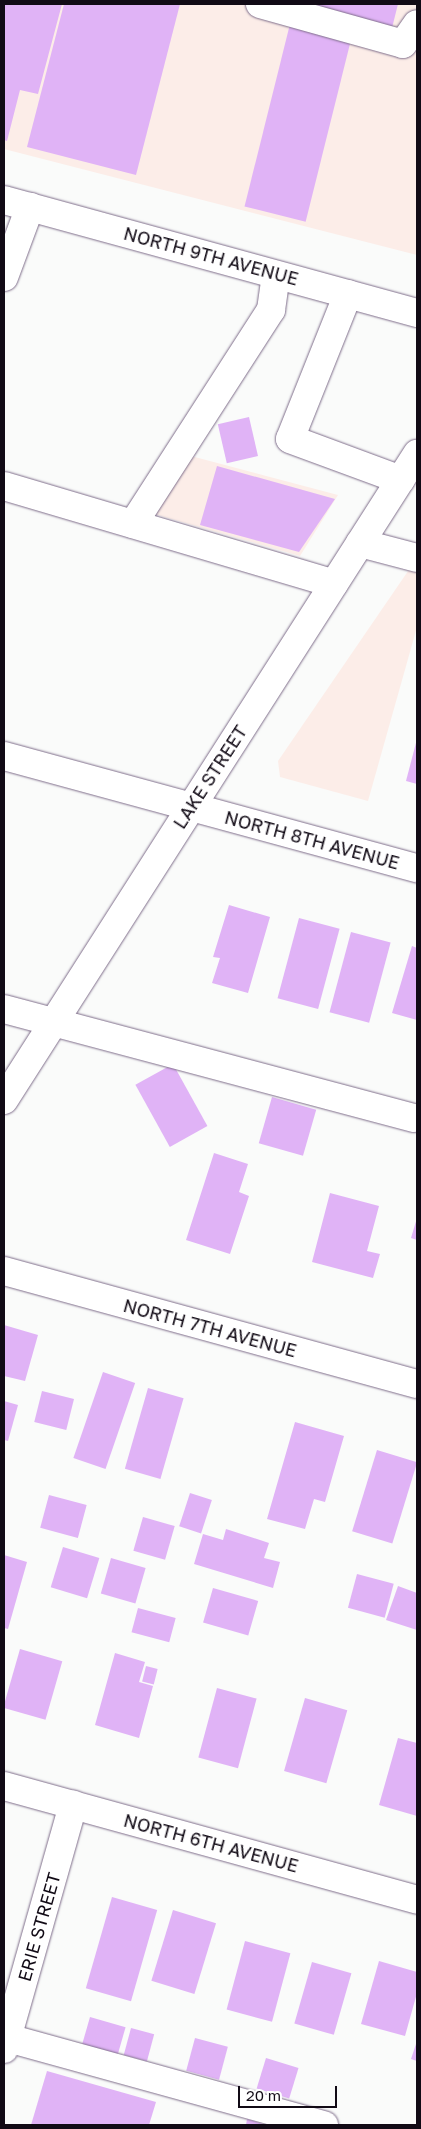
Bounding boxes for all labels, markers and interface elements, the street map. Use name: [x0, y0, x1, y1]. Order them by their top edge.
street label: NORTH 9TH AVENUE: [121, 222, 301, 290]
street label: LAKE STREET: [169, 721, 251, 833]
street label: NORTH 8TH AVENUE: [222, 806, 402, 874]
street label: NORTH 7TH AVENUE: [121, 1294, 299, 1362]
street label: NORTH 6TH AVENUE: [121, 1809, 301, 1877]
street label: ERIE STREET: [13, 1870, 65, 1984]
scale bar: [241, 2076, 340, 2108]
text: 20 m: [246, 2086, 281, 2104]

